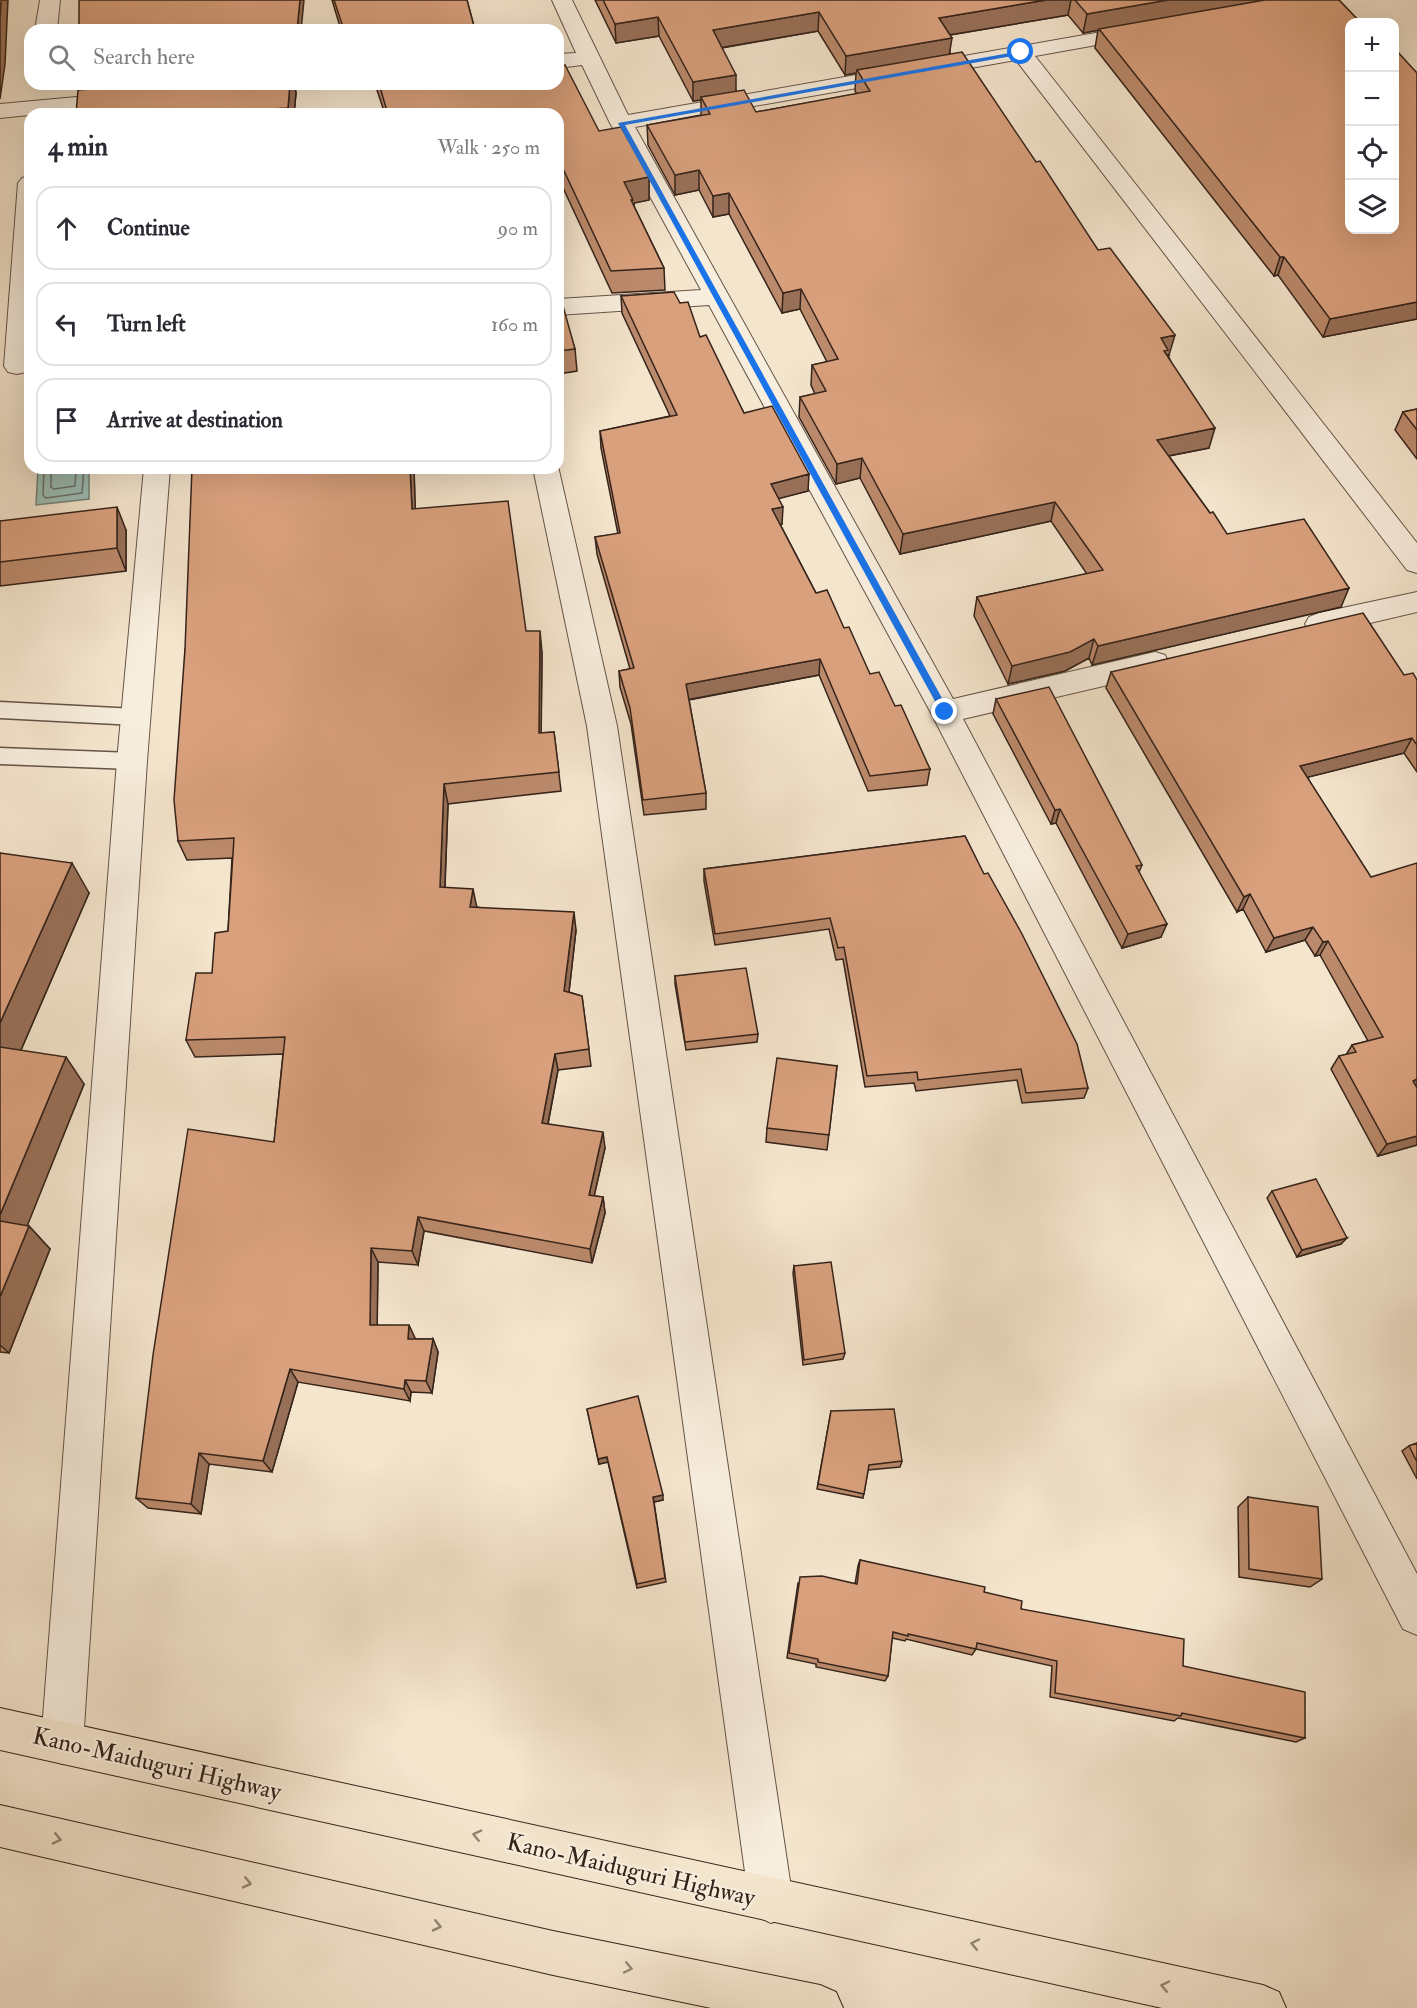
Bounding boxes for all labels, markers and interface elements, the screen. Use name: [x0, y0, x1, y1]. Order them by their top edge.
map controls: [1345, 18, 1399, 234]
button: +: [1345, 18, 1399, 72]
search box: [24, 24, 564, 90]
route start: [1007, 38, 1033, 64]
icon: search: [45, 41, 78, 74]
text: Search here: [93, 43, 195, 71]
button: −: [1345, 72, 1399, 126]
button: locate: [1345, 126, 1399, 180]
text: 4 min: [48, 131, 108, 163]
text: Walk · 250 m: [437, 135, 540, 160]
button: layers: [1345, 180, 1399, 234]
icon: ahead: [50, 212, 83, 245]
text: Continue: [107, 214, 190, 242]
text: 90 m: [498, 216, 538, 241]
icon: left: [50, 308, 83, 341]
text: Turn left: [107, 310, 186, 338]
text: 160 m: [491, 312, 538, 337]
icon: arrive: [50, 404, 83, 437]
text: Arrive at destination: [107, 406, 283, 434]
route end: [931, 698, 957, 724]
street label: Kano-Maiduguri Highway: [30, 1720, 285, 1808]
street label: Kano-Maiduguri Highway: [504, 1826, 759, 1914]
one-way arrow: [472, 1829, 482, 1842]
one-way arrow: [52, 1832, 62, 1845]
one-way arrow: [242, 1875, 252, 1888]
one-way arrow: [432, 1919, 442, 1932]
one-way arrow: [970, 1939, 980, 1952]
one-way arrow: [622, 1961, 632, 1974]
one-way arrow: [1161, 1980, 1171, 1993]

